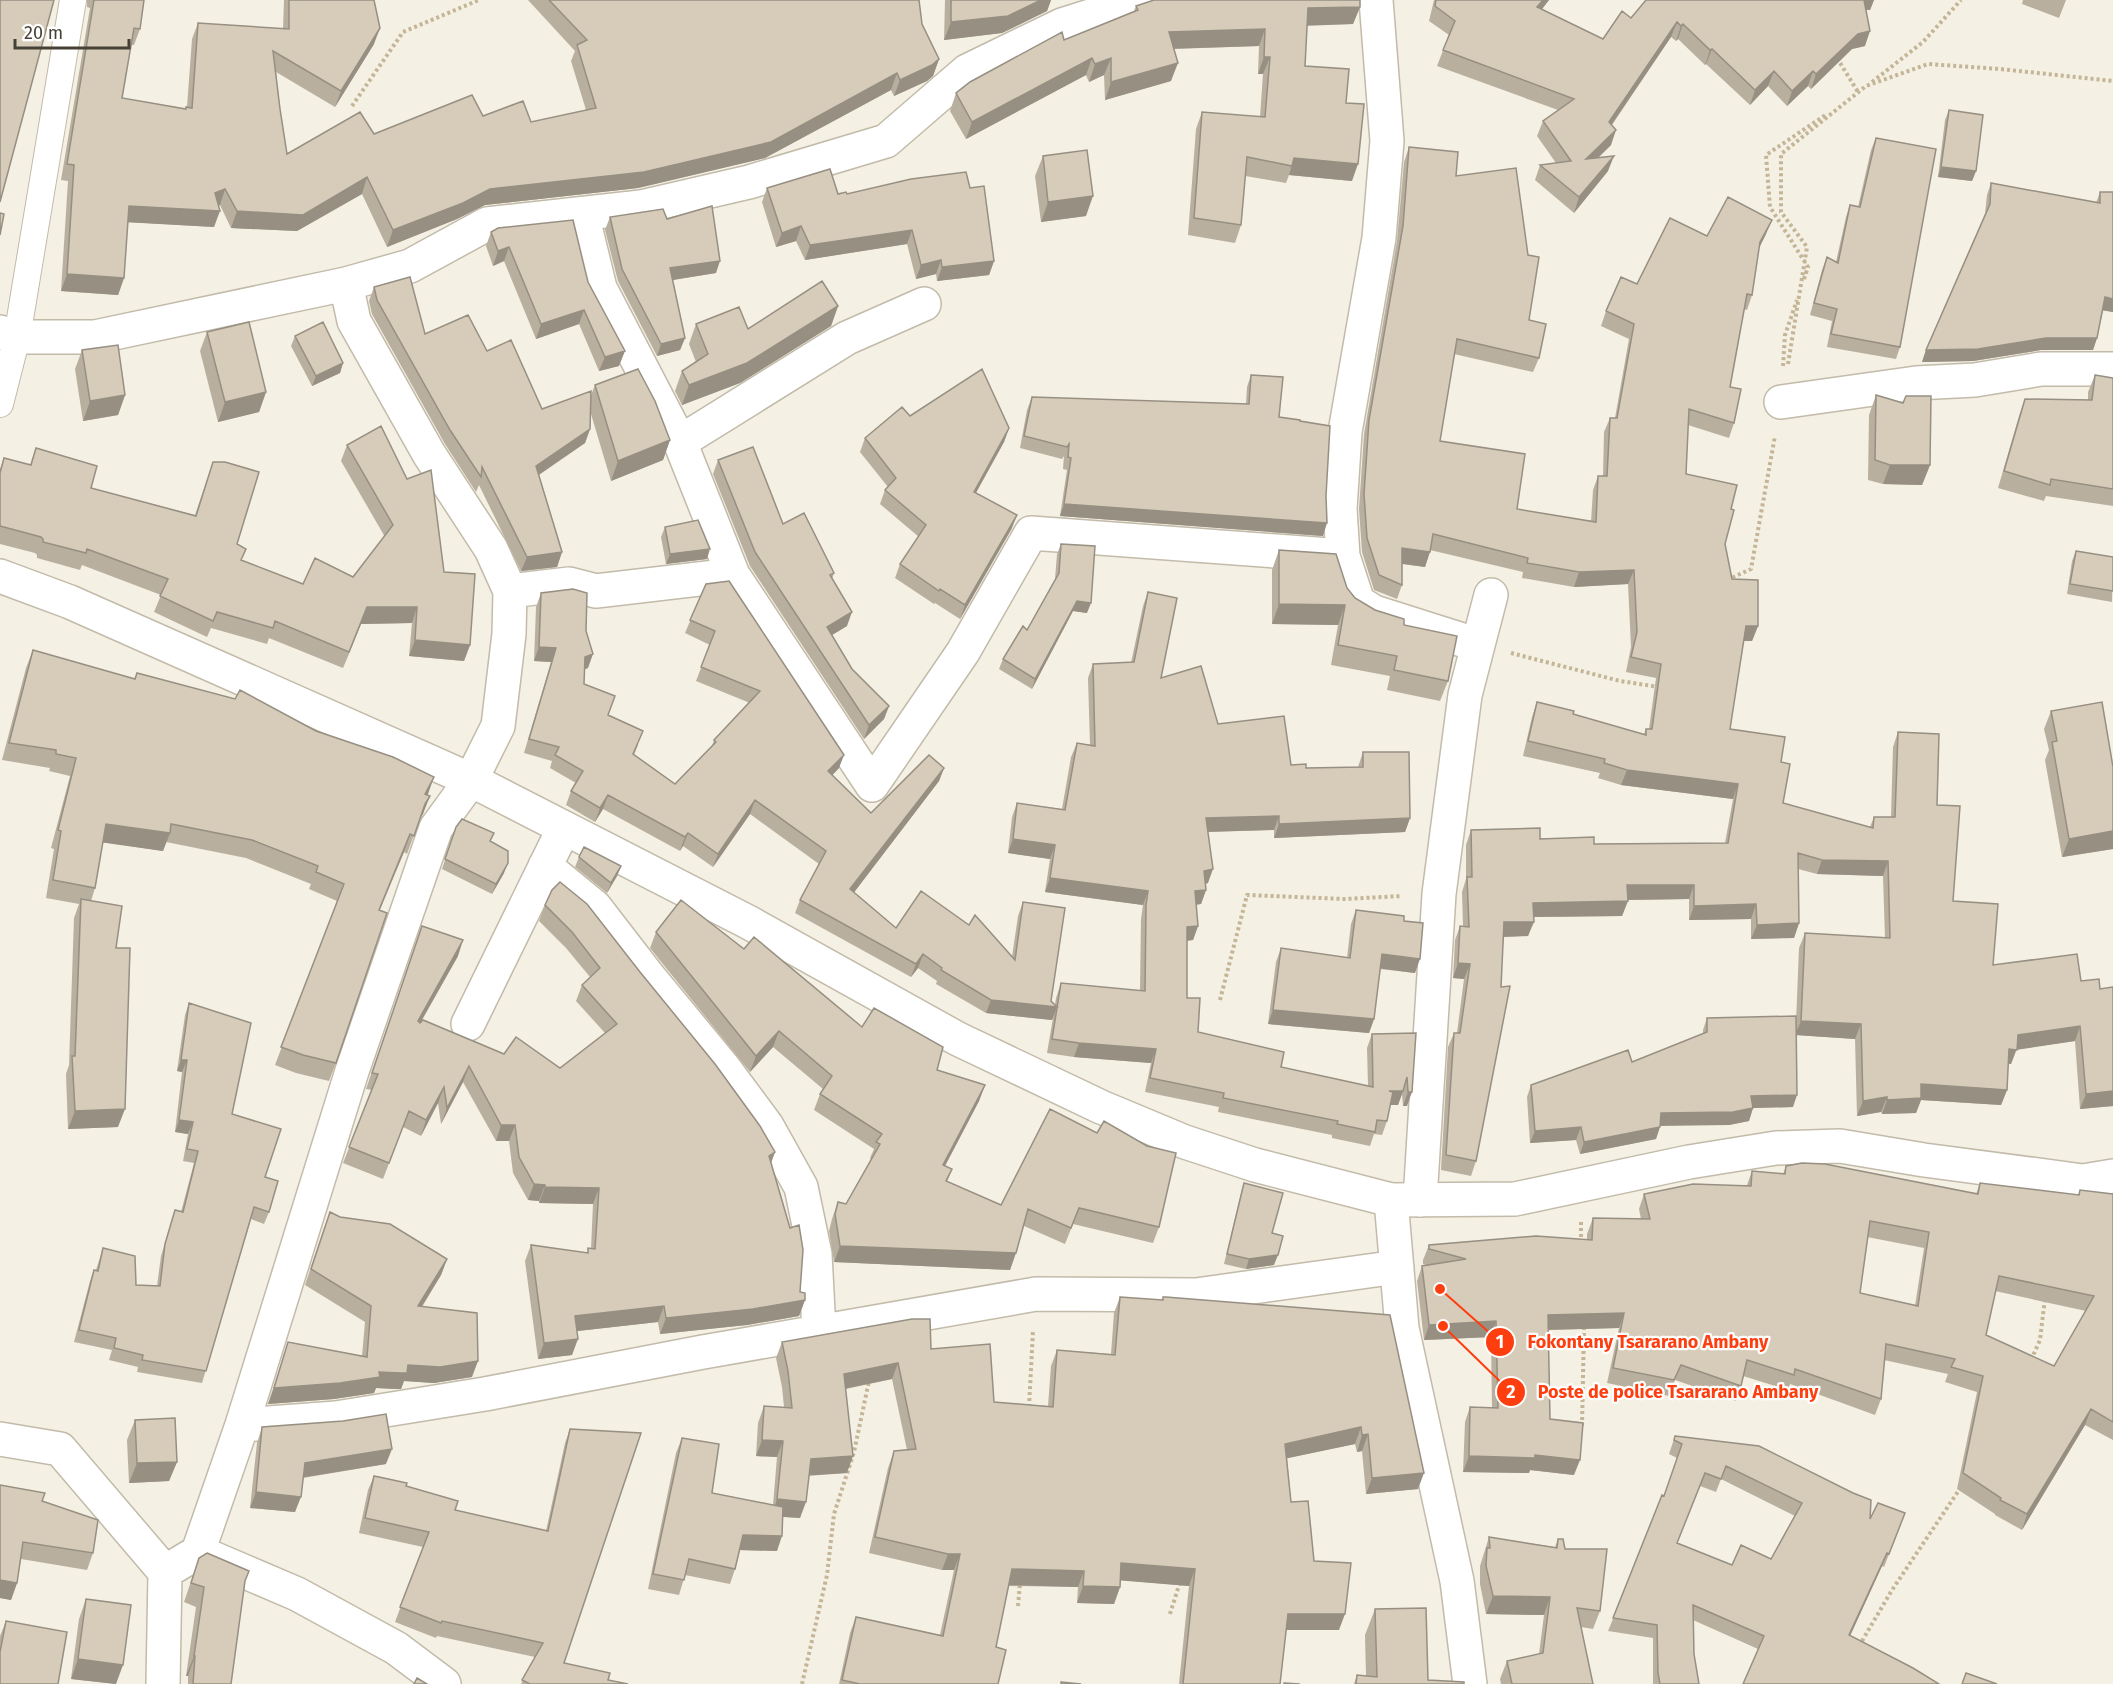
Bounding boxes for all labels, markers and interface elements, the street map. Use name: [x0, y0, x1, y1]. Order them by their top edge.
scale bar: [15, 12, 129, 50]
text: 20 m: [24, 22, 63, 44]
callout: Fokontany Tsararano Ambany: [1485, 1324, 1780, 1360]
text: 1: [1496, 1331, 1504, 1353]
text: Fokontany Tsararano Ambany: [1528, 1331, 1769, 1353]
callout: Poste de police Tsararano Ambany: [1496, 1374, 1830, 1410]
text: 2: [1506, 1381, 1516, 1403]
text: Poste de police Tsararano Ambany: [1538, 1381, 1819, 1403]

